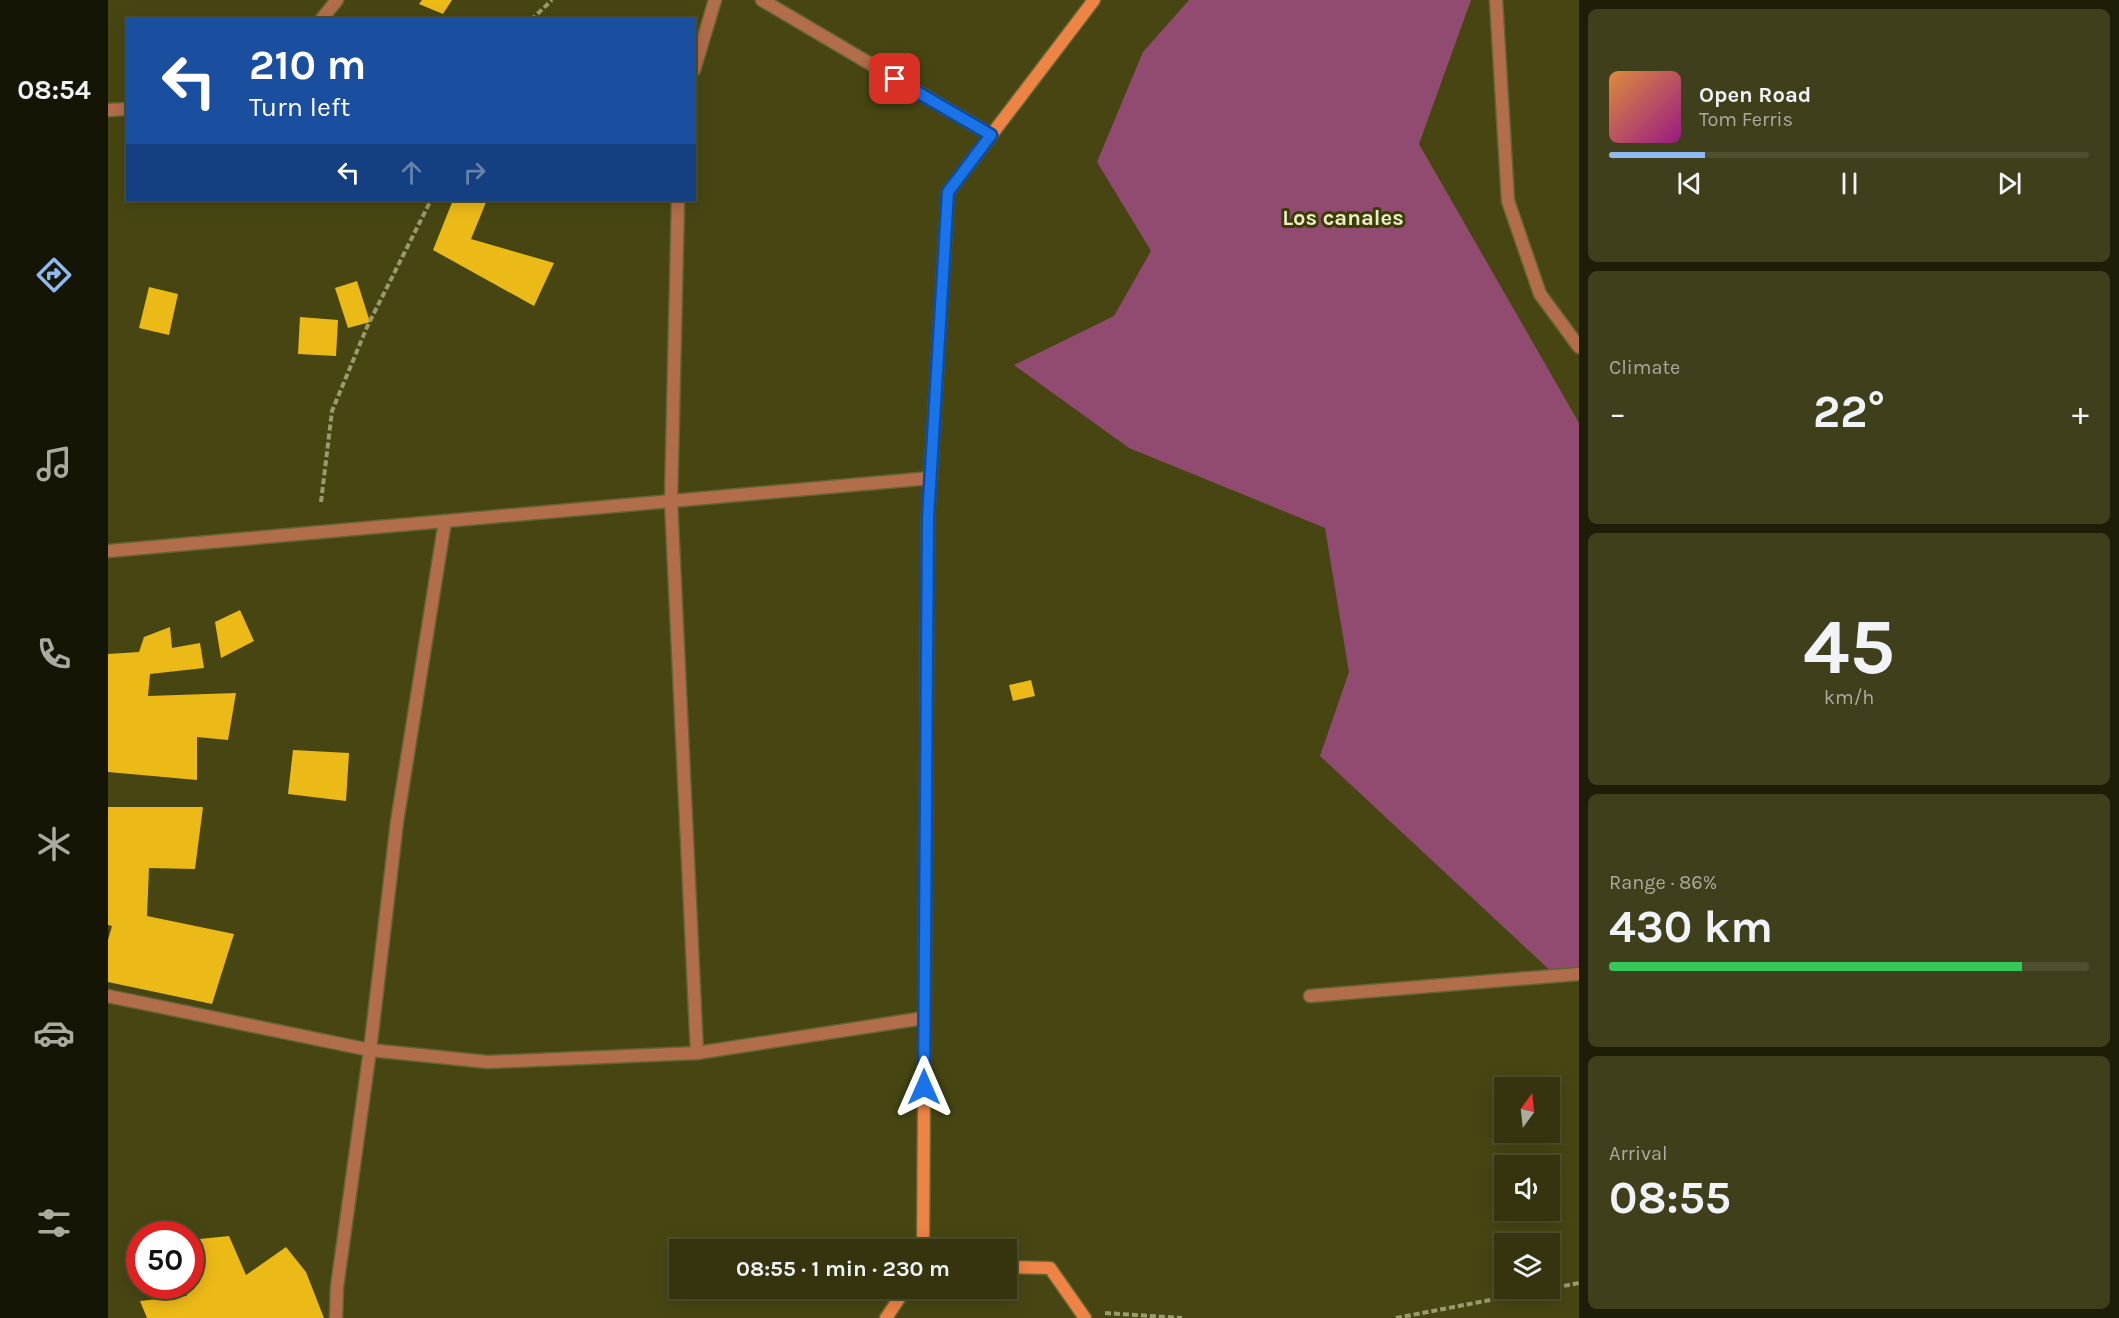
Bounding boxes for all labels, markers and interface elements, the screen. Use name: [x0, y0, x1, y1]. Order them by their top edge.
text: 210 m: [249, 40, 366, 90]
icon: left: [150, 42, 228, 120]
pin: [869, 53, 920, 104]
icon: arrive: [878, 62, 911, 95]
text: 08:54: [17, 74, 91, 106]
text: Open Road: [1699, 82, 1811, 108]
text: Turn left: [249, 91, 350, 123]
text: Tom Ferris: [1699, 108, 1793, 131]
icon: left: [332, 156, 365, 189]
icon: ahead: [395, 156, 428, 189]
icon: right: [458, 156, 491, 189]
icon: previous: [1673, 167, 1706, 200]
icon: pause: [1833, 167, 1866, 200]
icon: next: [1993, 167, 2026, 200]
district label: Los canales: [1282, 205, 1404, 231]
icon: directions: [33, 254, 75, 296]
text: Climate: [1609, 356, 1680, 379]
text: 22°: [1813, 386, 1885, 438]
text: −: [1609, 394, 1626, 432]
text: +: [2072, 394, 2089, 432]
icon: music: [33, 443, 75, 485]
text: 45: [1803, 601, 1895, 693]
icon: phone: [33, 633, 75, 675]
text: km/h: [1824, 686, 1874, 709]
icon: climate: [33, 823, 75, 865]
text: Range · 86%: [1609, 871, 1717, 894]
text: 430 km: [1609, 901, 1773, 953]
icon: car: [33, 1012, 75, 1054]
position arrow: [892, 1055, 956, 1119]
north arrow: [1494, 1077, 1560, 1143]
map controls: [1494, 1077, 1560, 1299]
text: Arrival: [1609, 1142, 1668, 1165]
button: sound: [1494, 1155, 1560, 1221]
text: 08:55: [1609, 1172, 1731, 1224]
icon: filters: [33, 1202, 75, 1244]
speed limit sign: 50: [126, 1221, 204, 1299]
button: layers: [1494, 1233, 1560, 1299]
text: 08:55 · 1 min · 230 m: [736, 1256, 950, 1282]

